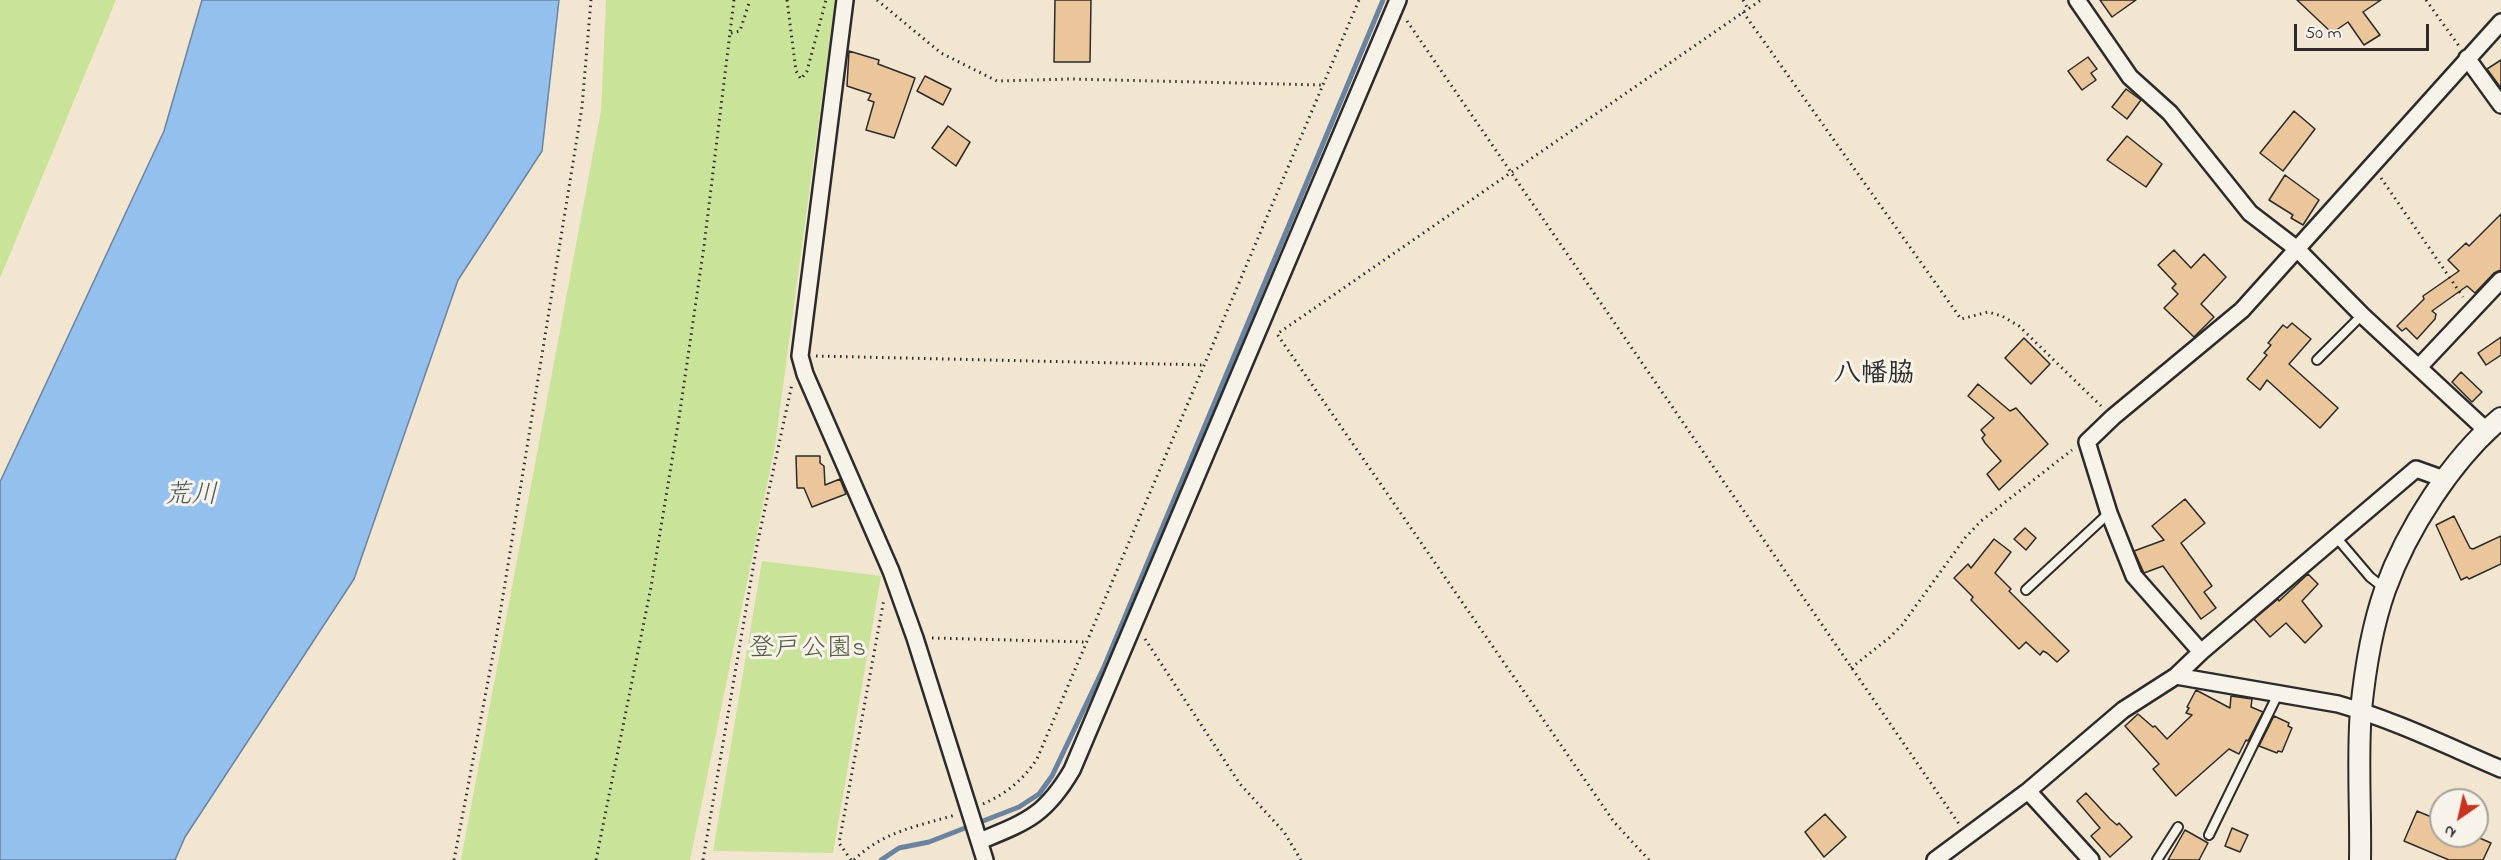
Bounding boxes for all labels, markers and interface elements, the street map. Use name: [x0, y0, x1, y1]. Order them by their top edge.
scale bar: [2297, 12, 2432, 50]
text: 50 m: [2305, 21, 2342, 47]
district label: 八幡脇: [1834, 361, 1914, 393]
water label: 荒川: [164, 482, 218, 514]
park label: 登戸公園s: [748, 635, 866, 667]
north arrow: [2429, 788, 2489, 848]
text: N: [2439, 818, 2461, 844]

